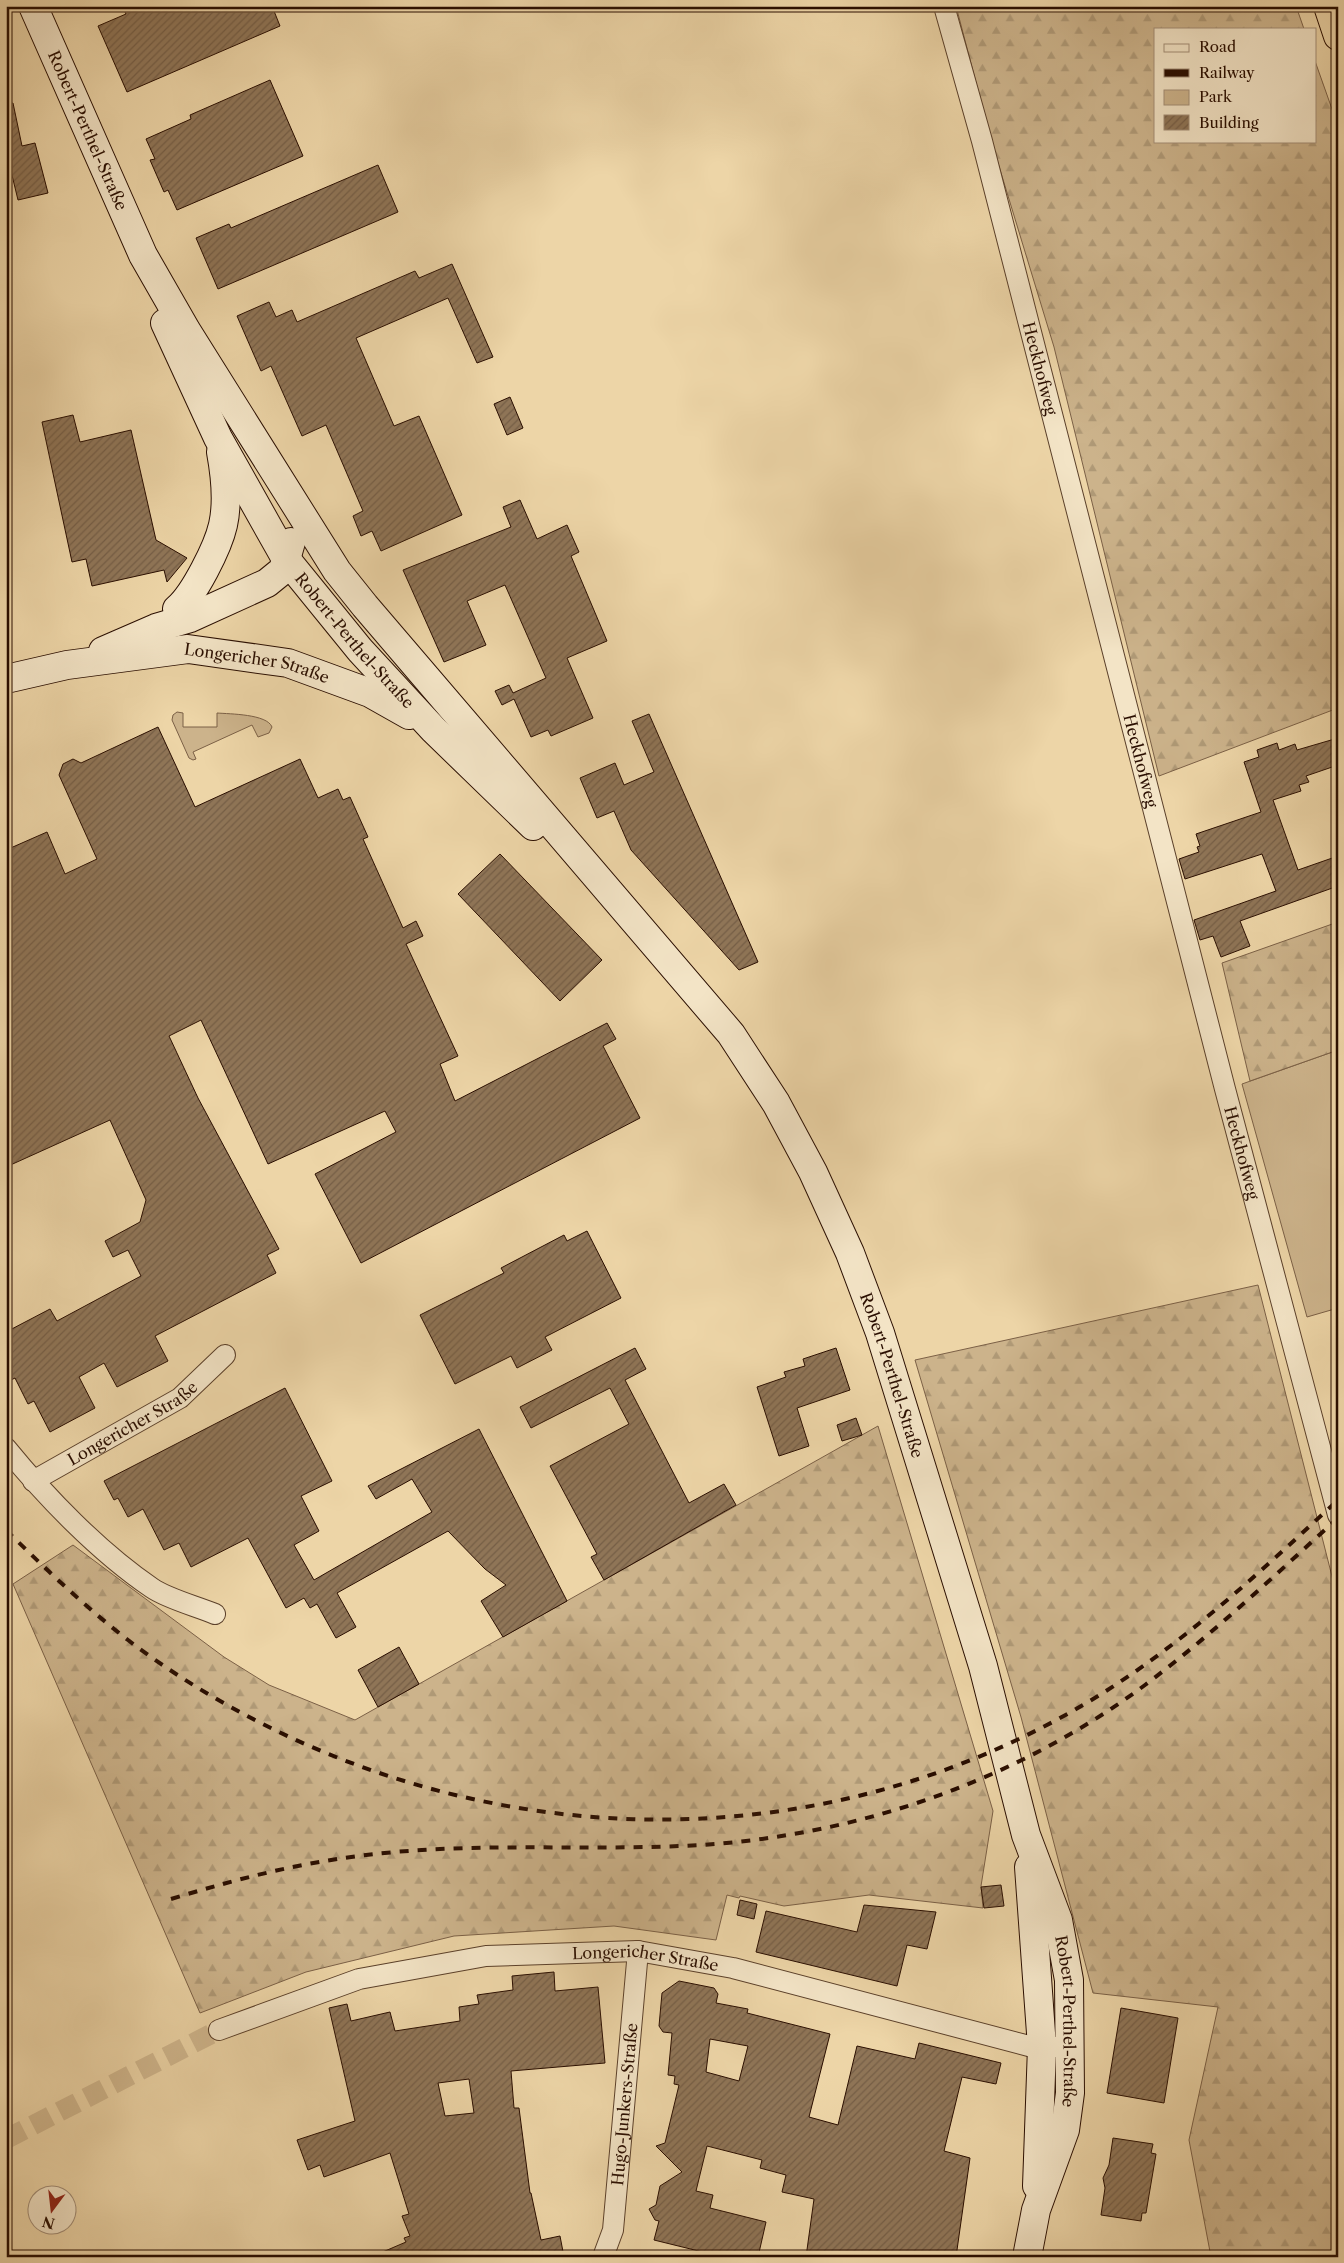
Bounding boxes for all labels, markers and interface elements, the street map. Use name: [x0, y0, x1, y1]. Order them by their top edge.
legend: [1154, 28, 1316, 142]
text: Road: [1199, 37, 1236, 56]
street label: Robert-Perthel-Straße: [44, 47, 132, 213]
text: Railway: [1199, 63, 1255, 82]
text: Park: [1199, 87, 1233, 106]
text: Building: [1199, 113, 1259, 132]
street label: Heckhofweg: [1019, 320, 1062, 418]
street label: Robert-Perthel-Straße: [291, 568, 419, 712]
street label: Longericher Straße: [183, 639, 332, 687]
street label: Heckhofweg: [1119, 712, 1163, 810]
street label: Heckhofweg: [1220, 1104, 1264, 1202]
street label: Robert-Perthel-Straße: [856, 1290, 928, 1460]
street label: Longericher Straße: [64, 1377, 201, 1470]
street label: Robert-Perthel-Straße: [1051, 1934, 1080, 2109]
street label: Longericher Straße: [572, 1941, 720, 1975]
street label: Hugo-Junkers-Straße: [607, 2022, 642, 2187]
north arrow: [28, 2186, 78, 2236]
text: N: [40, 2212, 57, 2233]

